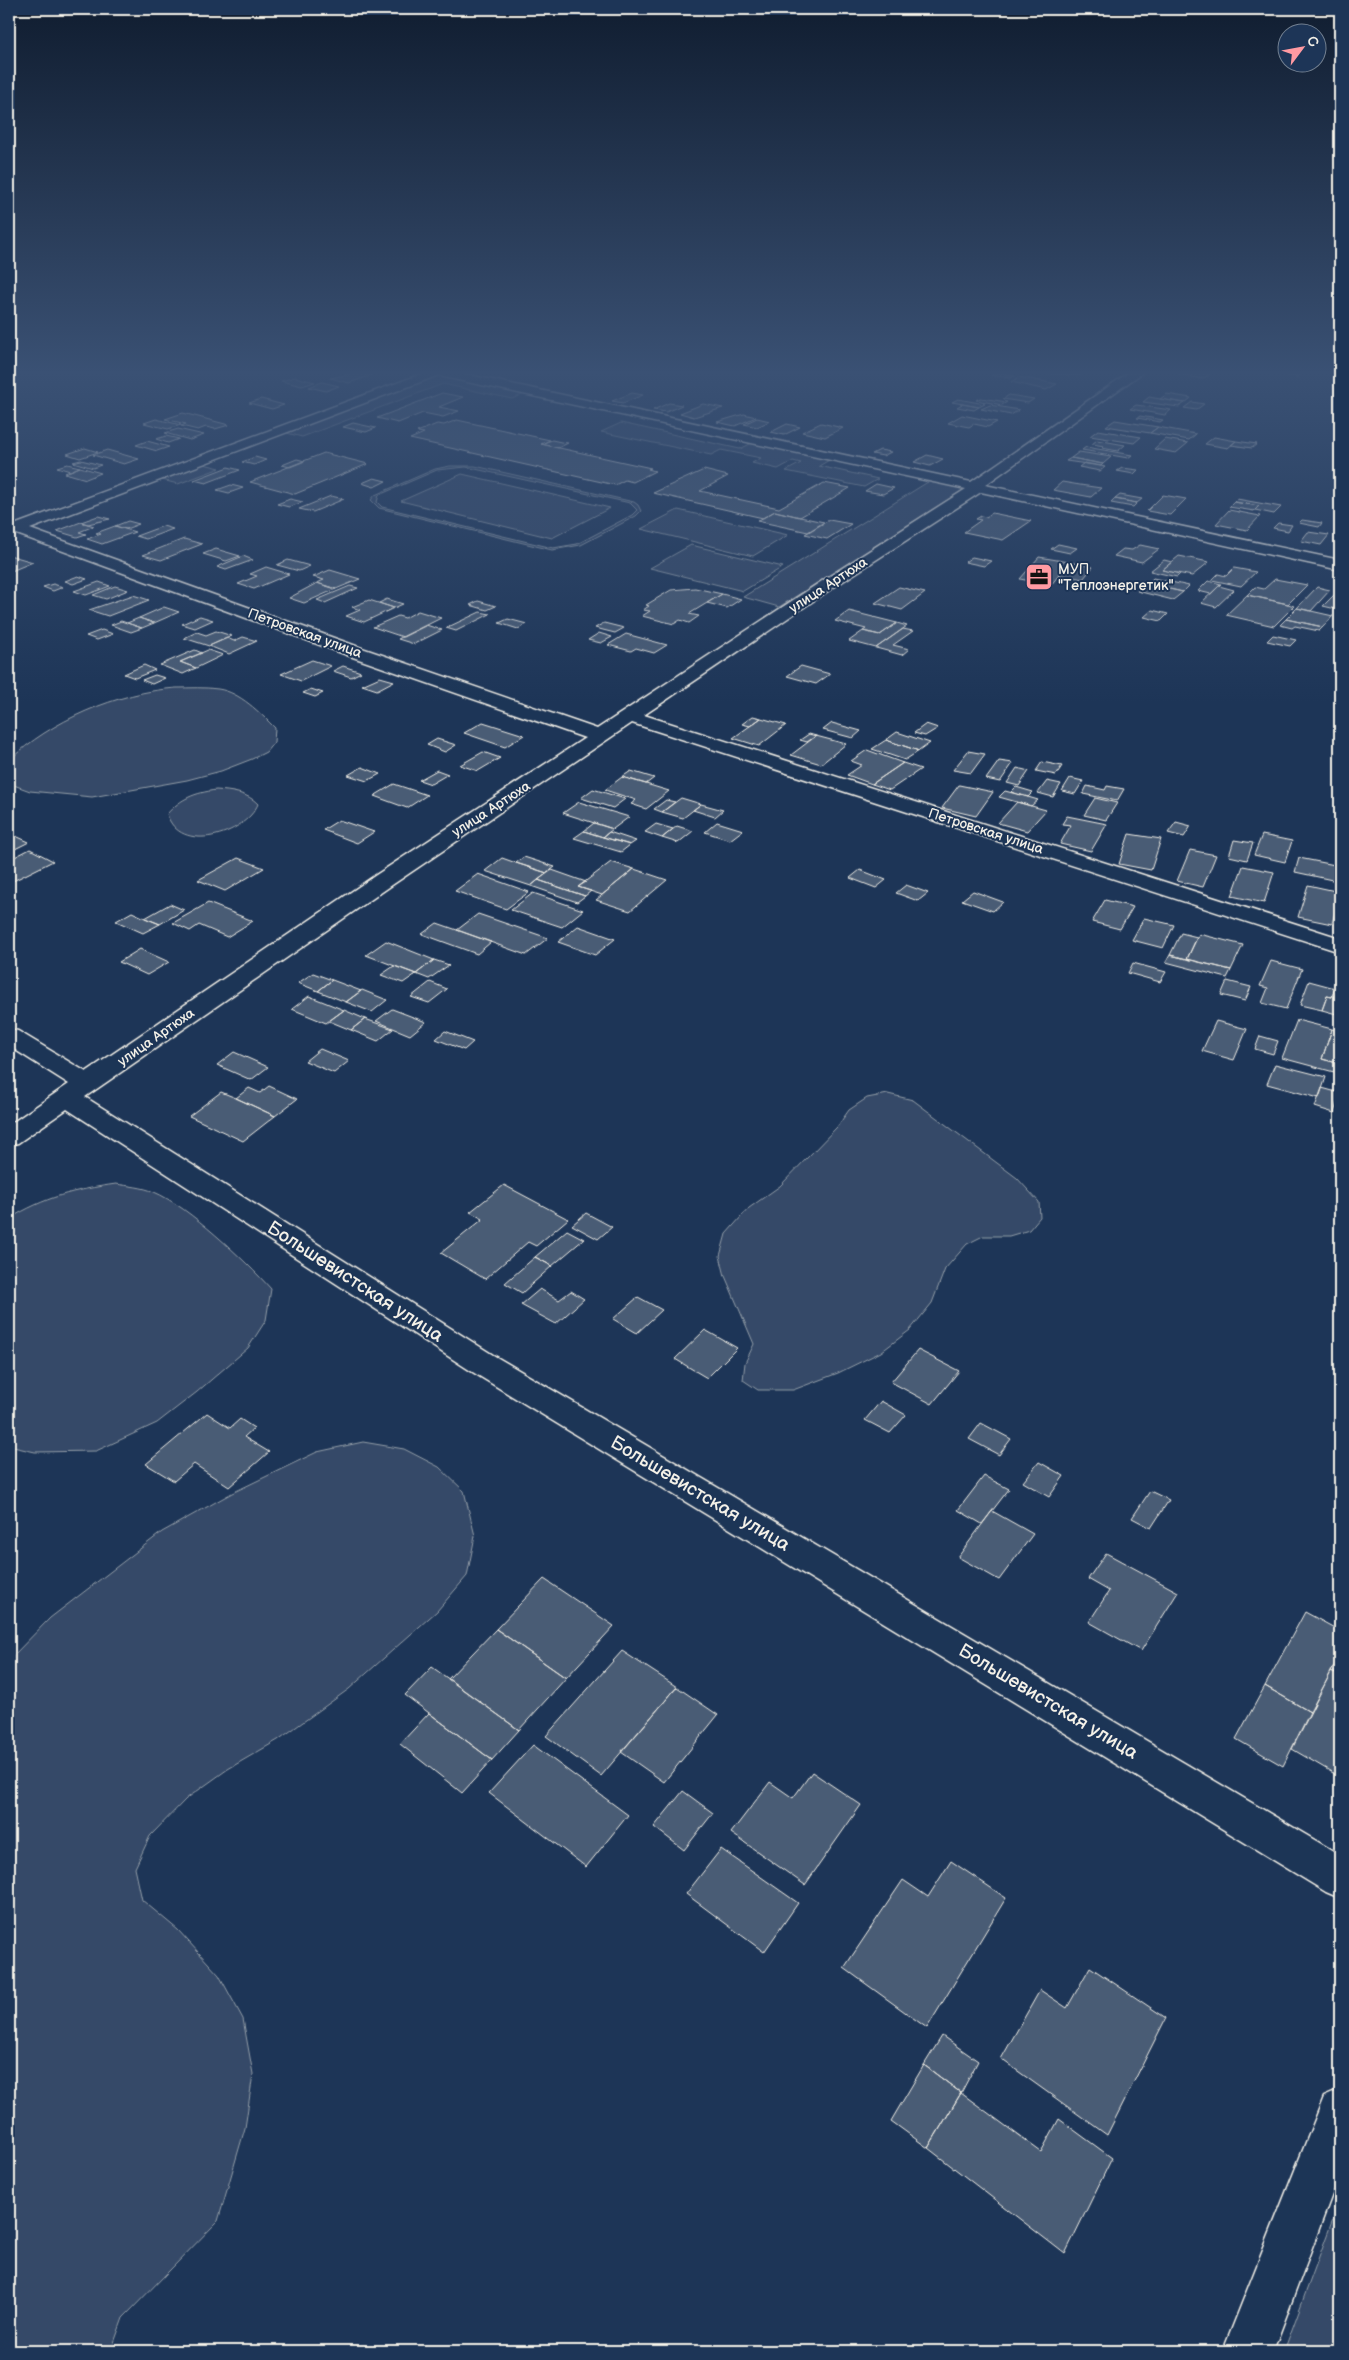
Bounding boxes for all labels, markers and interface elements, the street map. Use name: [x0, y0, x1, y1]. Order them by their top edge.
north arrow: [1276, 22, 1326, 72]
text: С: [1303, 33, 1323, 50]
street label: улица Артюха: [786, 553, 871, 617]
place label: МУП "Теплоэнергетик": [1058, 561, 1174, 594]
office icon: МУП "Теплоэнергетик": [1024, 562, 1054, 592]
street label: Петровская улица: [246, 604, 365, 662]
street label: улица Артюха: [449, 777, 534, 841]
street label: Петровская улица: [926, 804, 1046, 858]
street label: улица Артюха: [114, 1004, 198, 1070]
street label: Большевистская улица: [263, 1216, 447, 1348]
street label: Большевистская улица: [606, 1431, 794, 1557]
street label: Большевистская улица: [954, 1639, 1142, 1765]

